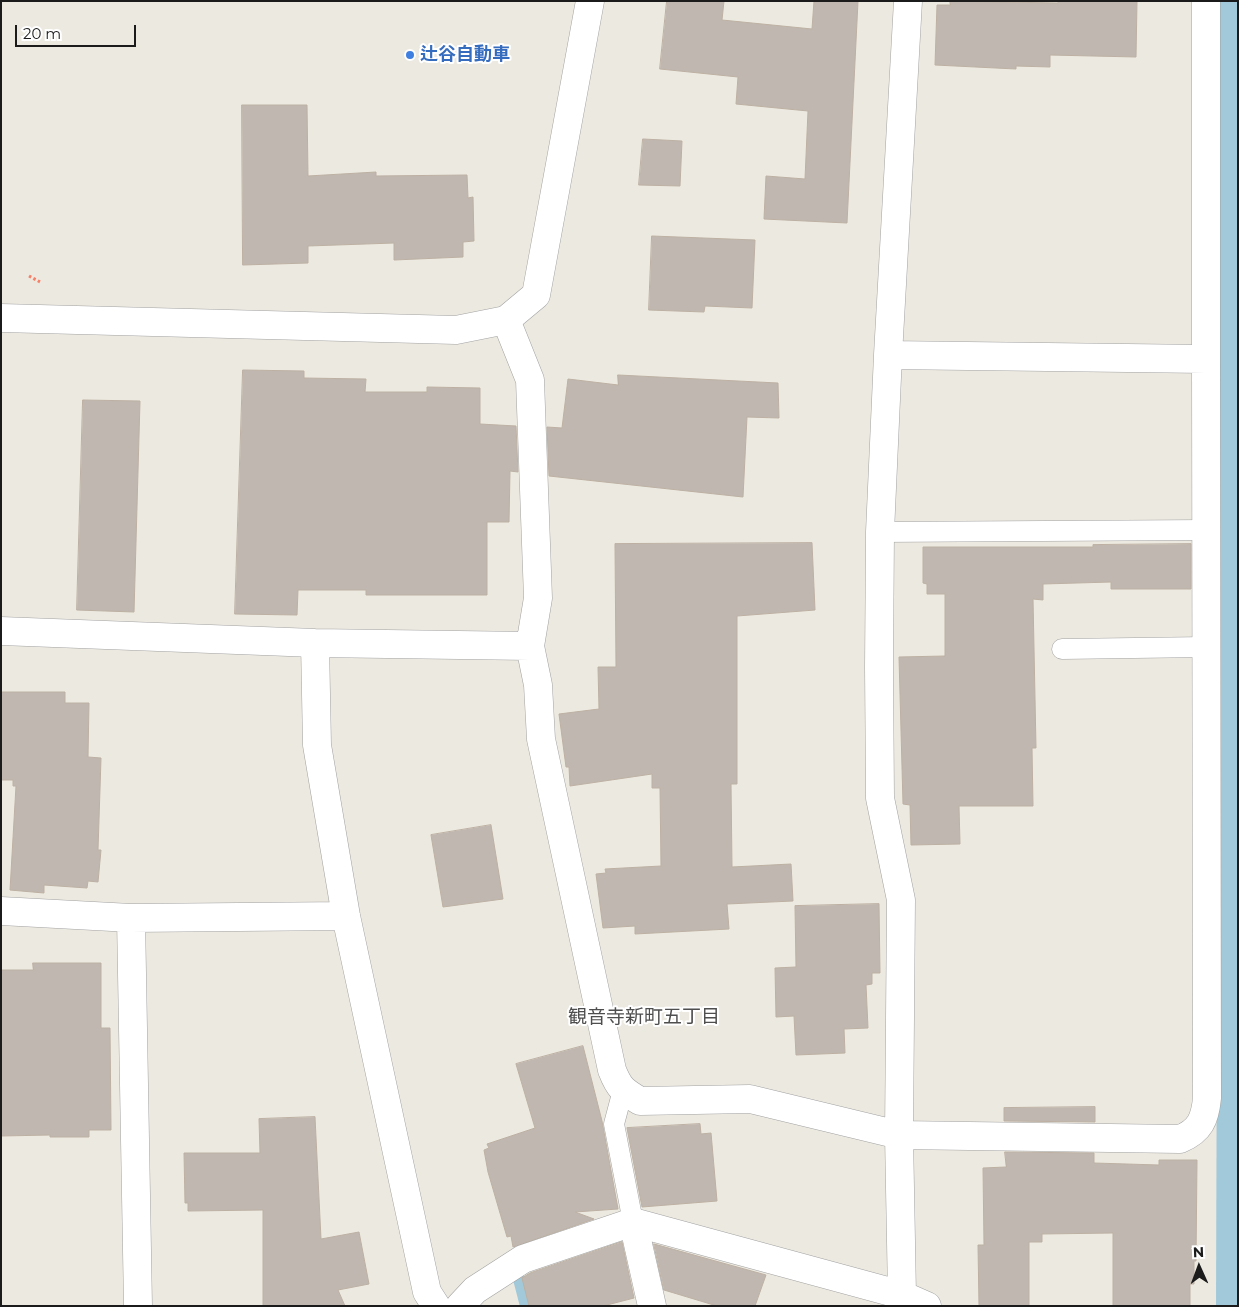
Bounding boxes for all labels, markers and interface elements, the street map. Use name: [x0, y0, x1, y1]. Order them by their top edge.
scale bar: [18, 15, 139, 47]
text: 20 m: [23, 24, 61, 43]
place label: 辻谷自動車: [420, 44, 510, 66]
marker: 辻谷自動車: [404, 49, 416, 61]
district label: 観音寺新町五丁目: [568, 1006, 720, 1028]
north arrow: [1174, 1242, 1224, 1292]
text: N: [1193, 1243, 1204, 1261]

